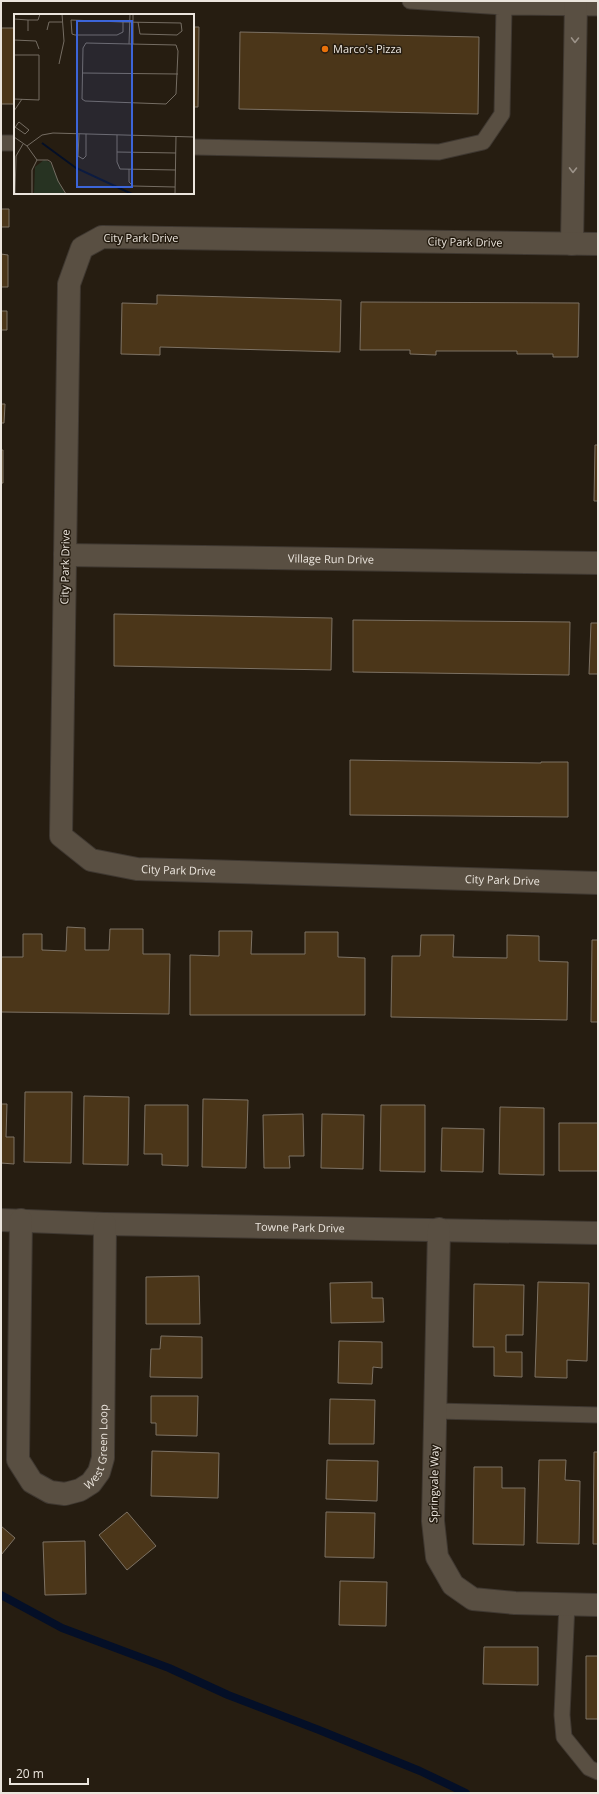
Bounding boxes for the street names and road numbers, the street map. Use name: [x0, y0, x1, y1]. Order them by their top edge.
street label: City Park Drive: [104, 230, 178, 245]
street label: City Park Drive: [427, 233, 503, 250]
street label: City Park Drive: [56, 529, 73, 605]
street label: Village Run Drive: [288, 550, 374, 567]
street label: City Park Drive: [141, 861, 216, 878]
street label: City Park Drive: [465, 871, 540, 888]
street label: Towne Park Drive: [255, 1219, 345, 1235]
street label: West Green Loop: [81, 1404, 110, 1492]
street label: Springvale Way: [425, 1444, 442, 1523]

